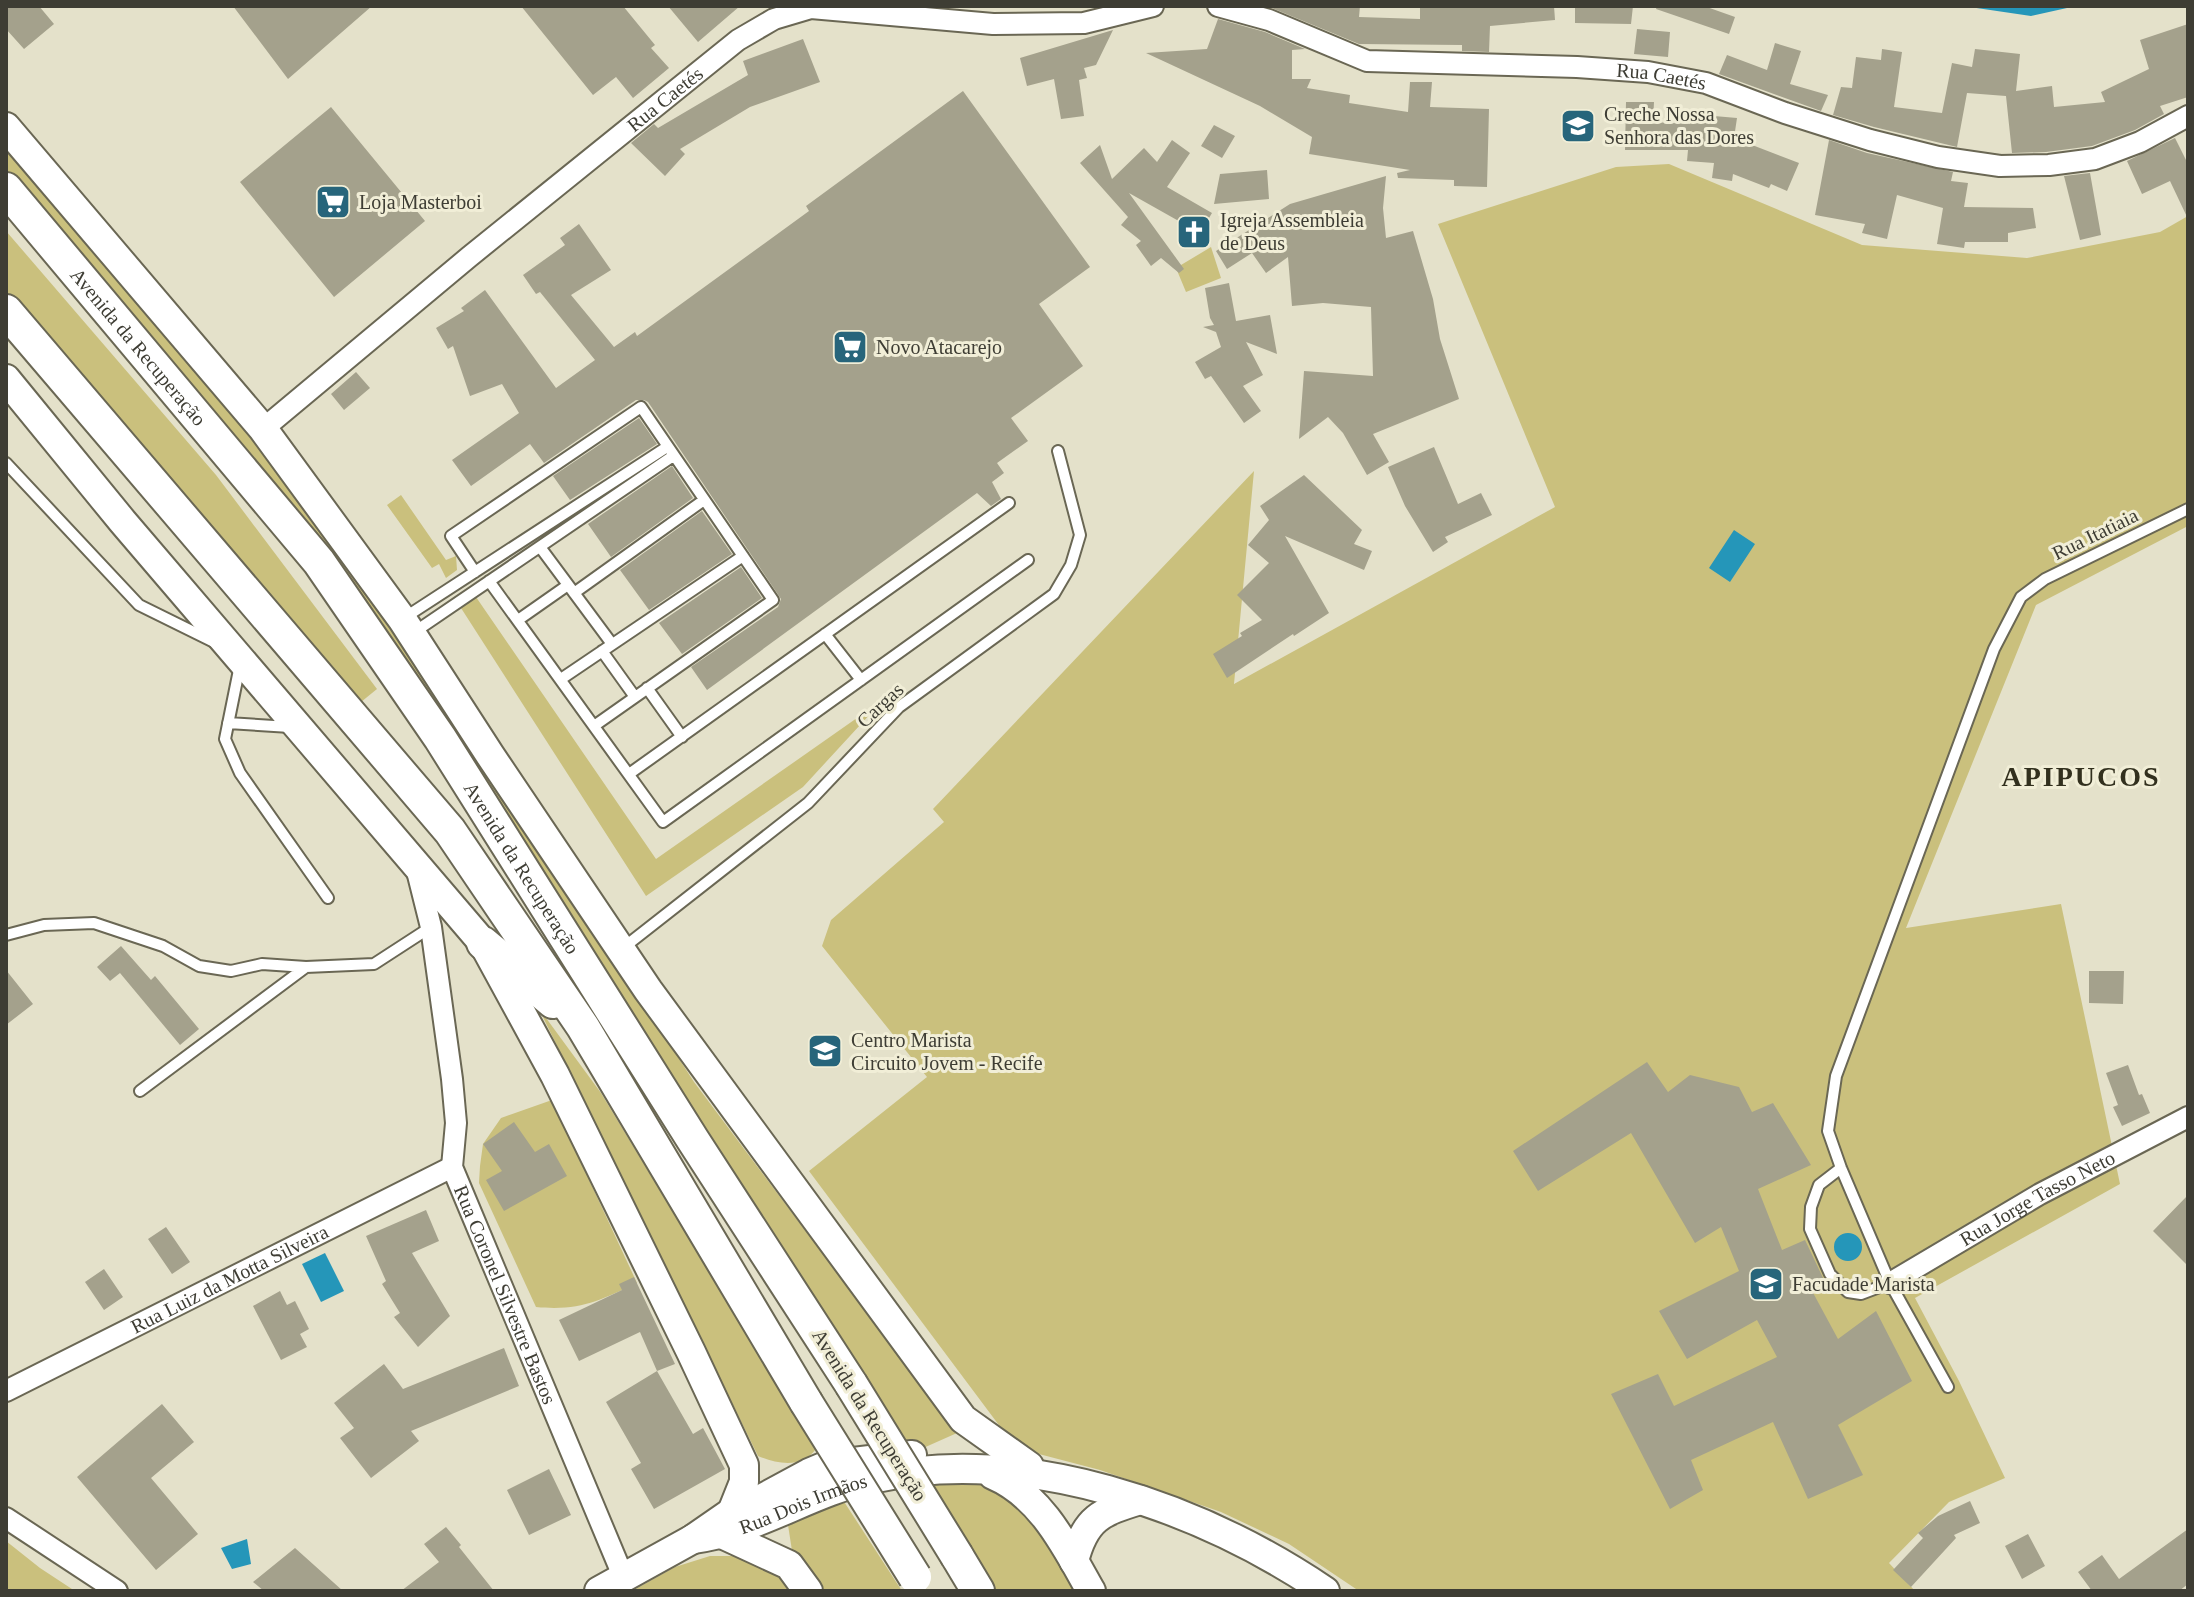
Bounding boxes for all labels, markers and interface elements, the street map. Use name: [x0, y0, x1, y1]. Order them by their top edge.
street label: Rua Caetés: [1616, 59, 1708, 94]
street label: Rua Caetés: [623, 62, 707, 136]
place label: Creche Nossa Senhora das Dores: [1604, 103, 1754, 148]
school or university icon: Creche Nossa Senhora das Dores: [1559, 107, 1597, 145]
supermarket icon: Loja Masterboi: [314, 183, 352, 221]
place label: Loja Masterboi: [359, 191, 482, 214]
place label: Igreja Assembleia de Deus: [1220, 209, 1364, 254]
church icon: Igreja Assembleia de Deus: [1175, 213, 1213, 251]
street label: Avenida da Recuperação: [66, 264, 211, 430]
supermarket icon: Novo Atacarejo: [831, 328, 869, 366]
place label: Novo Atacarejo: [876, 336, 1002, 359]
street label: Rua Itatiaia: [2049, 504, 2142, 564]
street label: Cargas: [852, 678, 909, 733]
district label: APIPUCOS: [2001, 761, 2161, 792]
street label: Avenida da Recuperação: [460, 778, 584, 958]
place label: Centro Marista Circuito Jovem - Recife: [851, 1029, 1043, 1074]
school or university icon: Centro Marista Circuito Jovem - Recife: [806, 1032, 844, 1070]
street label: Rua Jorge Tasso Neto: [1956, 1146, 2118, 1250]
street label: Rua Coronel Silvestre Bastos: [450, 1182, 561, 1408]
street label: Rua Luiz da Motta Silveira: [127, 1220, 332, 1338]
school or university icon: Facudade Marista: [1747, 1265, 1785, 1303]
place label: Facudade Marista: [1792, 1273, 1935, 1295]
street label: Avenida da Recuperação: [807, 1325, 932, 1505]
street label: Rua Dois Irmãos: [736, 1469, 869, 1538]

